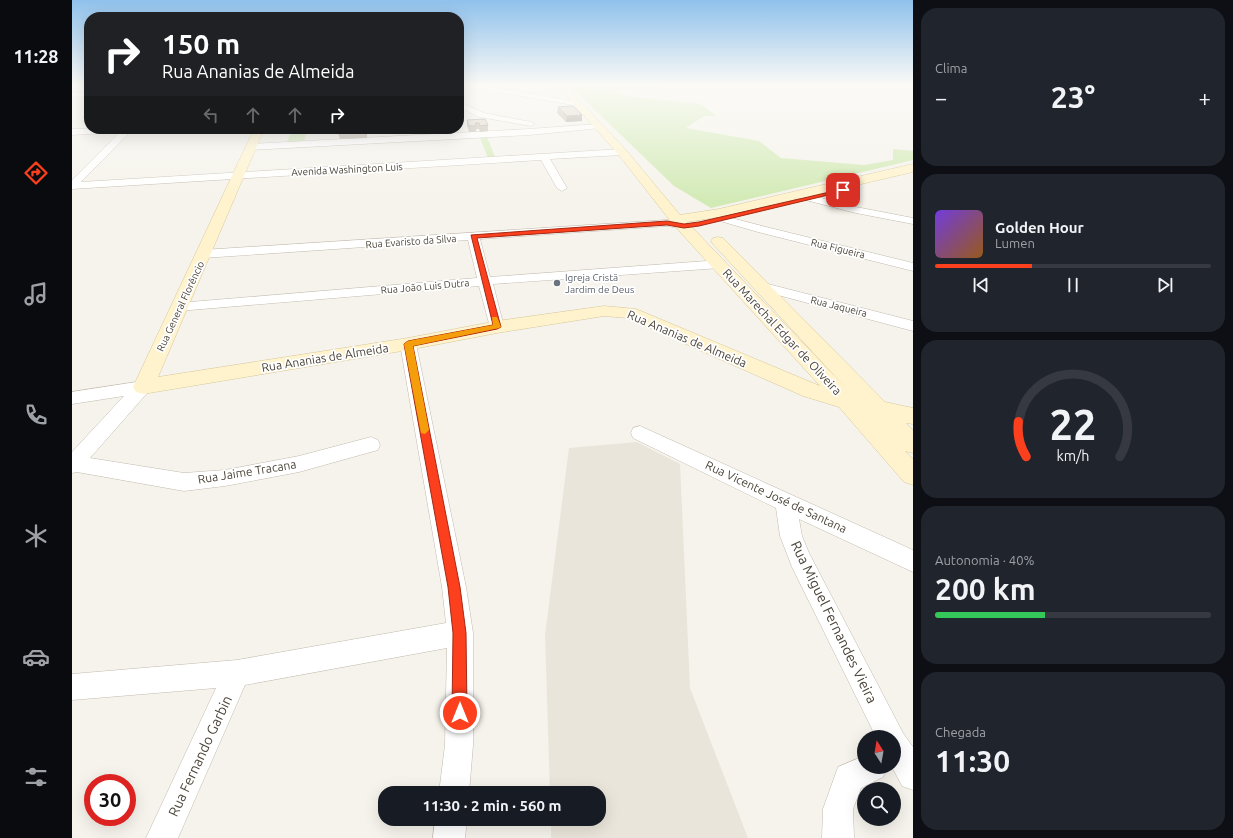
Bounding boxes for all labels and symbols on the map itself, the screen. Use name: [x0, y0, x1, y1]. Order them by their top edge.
street label: Avenida Washington Luis: [291, 161, 403, 178]
pin: [826, 173, 860, 207]
street label: Rua Evaristo da Silva: [365, 233, 457, 250]
street label: Rua Figueira: [810, 236, 866, 261]
street label: Rua General Florêncio: [155, 259, 206, 353]
street label: Rua Marechal Edgar de Oliveira: [721, 266, 844, 397]
place label: Igreja Cristã Jardim de Deus: [565, 272, 634, 295]
street label: Rua João Luis Dutra: [380, 277, 470, 296]
marker: Igreja Cristã Jardim de Deus: [552, 278, 562, 288]
street label: Rua Jaqueira: [809, 294, 868, 319]
street label: Rua Ananias de Almeida: [626, 307, 749, 370]
street label: Rua Ananias de Almeida: [260, 341, 389, 374]
street label: Rua Jaime Tracana: [197, 457, 297, 486]
street label: Rua Vicente José de Santana: [704, 458, 849, 535]
street label: Rua Miguel Fernandes Vieira: [788, 538, 880, 706]
position arrow: [439, 692, 481, 734]
street label: Rua Fernando Garbin: [165, 693, 235, 819]
north arrow: [857, 730, 901, 774]
speed limit sign: 30: [84, 774, 136, 826]

